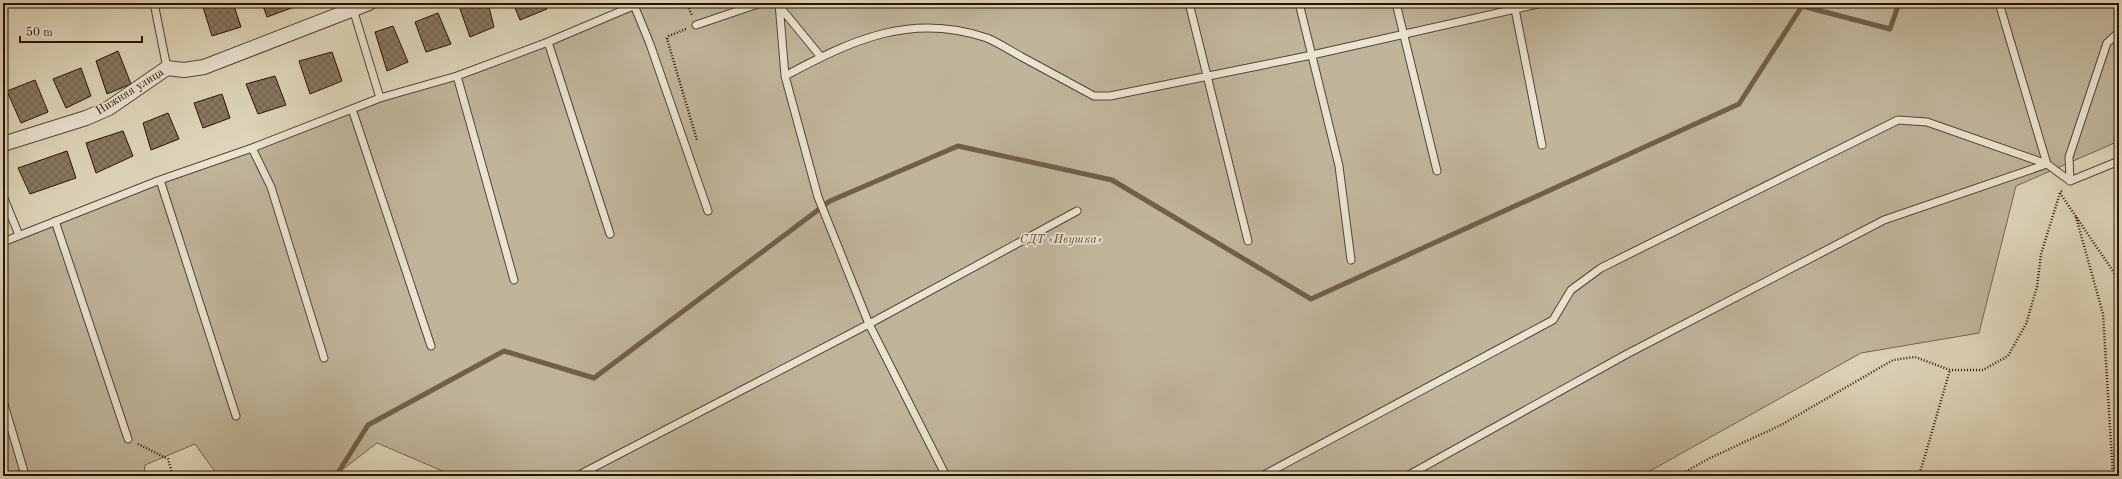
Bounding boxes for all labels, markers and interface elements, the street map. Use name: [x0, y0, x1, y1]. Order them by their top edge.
scale bar: [20, 18, 142, 44]
text: 50 m: [26, 26, 53, 39]
street label: Нижняя улица: [94, 66, 166, 118]
park label: СДТ «Ивушка»: [1020, 234, 1102, 246]

